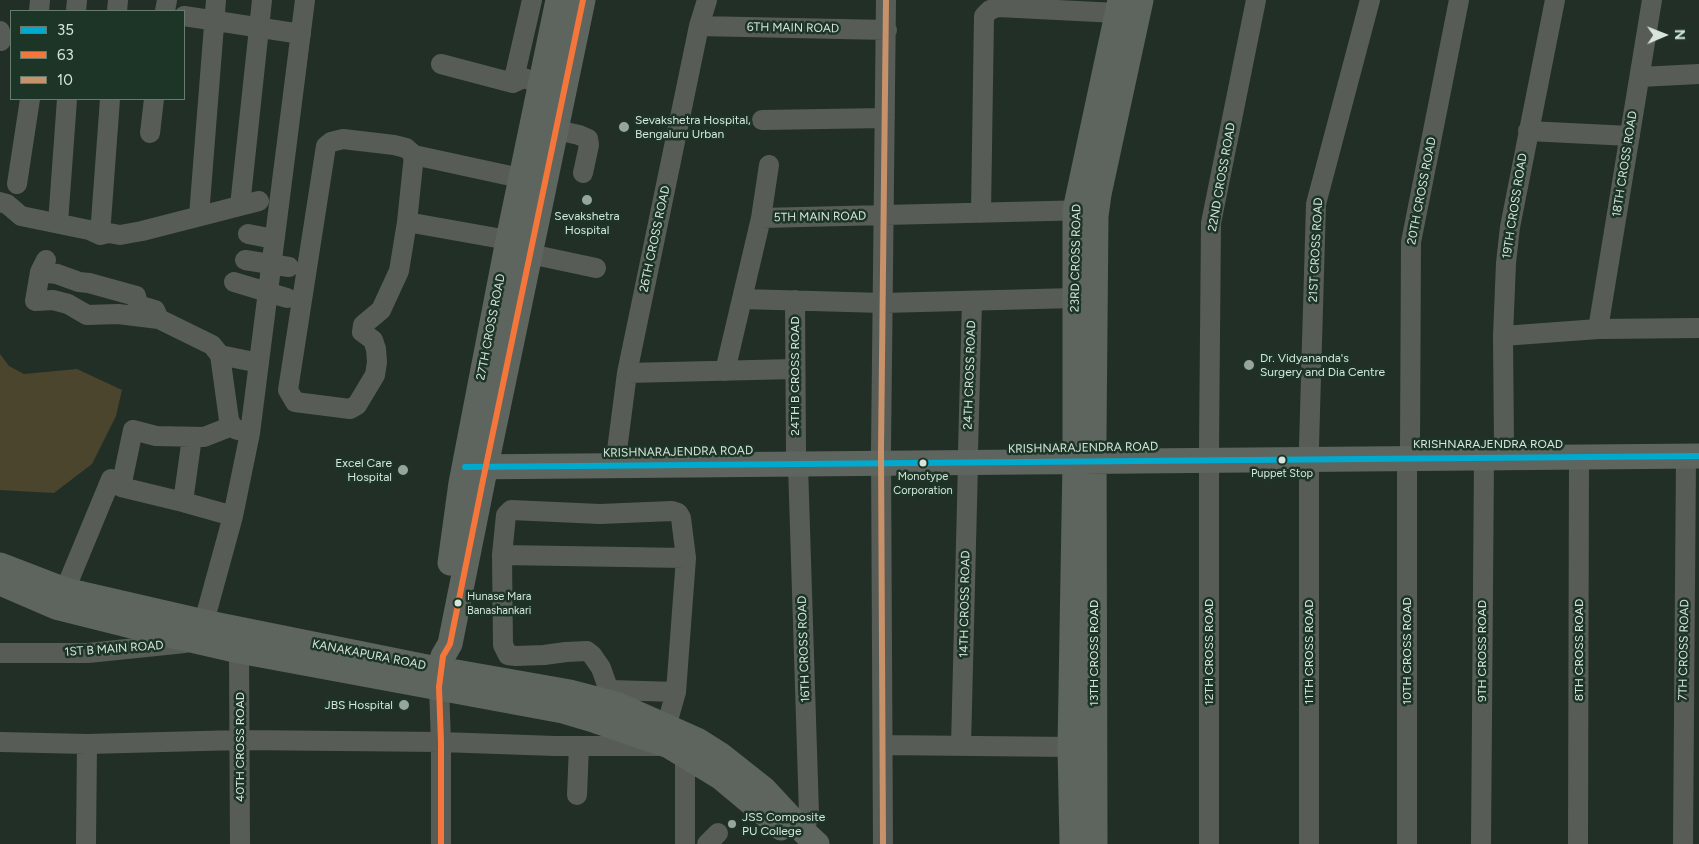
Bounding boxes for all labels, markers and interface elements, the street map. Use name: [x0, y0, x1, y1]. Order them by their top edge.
legend: [10, 10, 185, 100]
north arrow: [1639, 10, 1689, 60]
street label: 6TH MAIN ROAD: [747, 20, 839, 36]
text: 35: [57, 21, 74, 39]
text: N: [1671, 29, 1688, 40]
text: 63: [57, 46, 74, 64]
text: 10: [57, 71, 73, 89]
street label: 18TH CROSS ROAD: [1609, 110, 1641, 218]
place label: Sevakshetra Hospital, Bengaluru Urban: [635, 113, 751, 141]
marker: Sevakshetra Hospital, Bengaluru Urban: [617, 120, 631, 134]
street label: 22ND CROSS ROAD: [1205, 121, 1239, 233]
street label: 20TH CROSS ROAD: [1404, 136, 1440, 246]
street label: 19TH CROSS ROAD: [1500, 152, 1530, 260]
street label: 26TH CROSS ROAD: [637, 184, 673, 294]
marker: Sevakshetra Hospital: [580, 193, 594, 207]
street label: 21ST CROSS ROAD: [1306, 197, 1326, 303]
street label: 23RD CROSS ROAD: [1068, 204, 1084, 312]
place label: Sevakshetra Hospital: [554, 209, 620, 237]
street label: 5TH MAIN ROAD: [774, 209, 866, 225]
street label: 27TH CROSS ROAD: [474, 273, 508, 381]
street label: 24TH B CROSS ROAD: [788, 316, 802, 436]
street label: 24TH CROSS ROAD: [961, 320, 979, 430]
place label: Dr. Vidyananda's Surgery and Dia Centre: [1260, 351, 1385, 379]
marker: Dr. Vidyananda's Surgery and Dia Centre: [1242, 358, 1256, 372]
street label: KRISHNARAJENDRA ROAD: [1413, 437, 1563, 451]
street label: KRISHNARAJENDRA ROAD: [1008, 439, 1158, 457]
street label: KRISHNARAJENDRA ROAD: [603, 443, 753, 461]
marker: Puppet Stop: [1277, 455, 1287, 465]
place label: Excel Care Hospital: [335, 456, 392, 484]
marker: Monotype Corporation: [918, 458, 928, 468]
marker: Excel Care Hospital: [396, 463, 410, 477]
place label: Puppet Stop: [1251, 467, 1313, 481]
place label: Monotype Corporation: [893, 470, 953, 496]
street label: 14TH CROSS ROAD: [957, 550, 973, 658]
place label: Hunase Mara Banashankari: [467, 590, 531, 616]
street label: 16TH CROSS ROAD: [795, 595, 813, 703]
street label: 10TH CROSS ROAD: [1400, 597, 1414, 705]
marker: Hunase Mara Banashankari: [453, 598, 463, 608]
street label: 12TH CROSS ROAD: [1202, 599, 1216, 705]
street label: 8TH CROSS ROAD: [1572, 599, 1586, 701]
street label: 7TH CROSS ROAD: [1676, 599, 1692, 701]
street label: 13TH CROSS ROAD: [1087, 600, 1101, 706]
street label: 11TH CROSS ROAD: [1302, 600, 1316, 704]
street label: 9TH CROSS ROAD: [1475, 600, 1489, 702]
street label: KANAKAPURA ROAD: [311, 637, 427, 673]
street label: 1ST B MAIN ROAD: [64, 638, 164, 660]
street label: 40TH CROSS ROAD: [233, 692, 247, 802]
place label: JBS Hospital: [324, 698, 393, 712]
marker: JBS Hospital: [397, 698, 411, 712]
place label: JSS Composite PU College: [742, 810, 825, 838]
marker: JSS Composite PU College: [726, 818, 738, 830]

